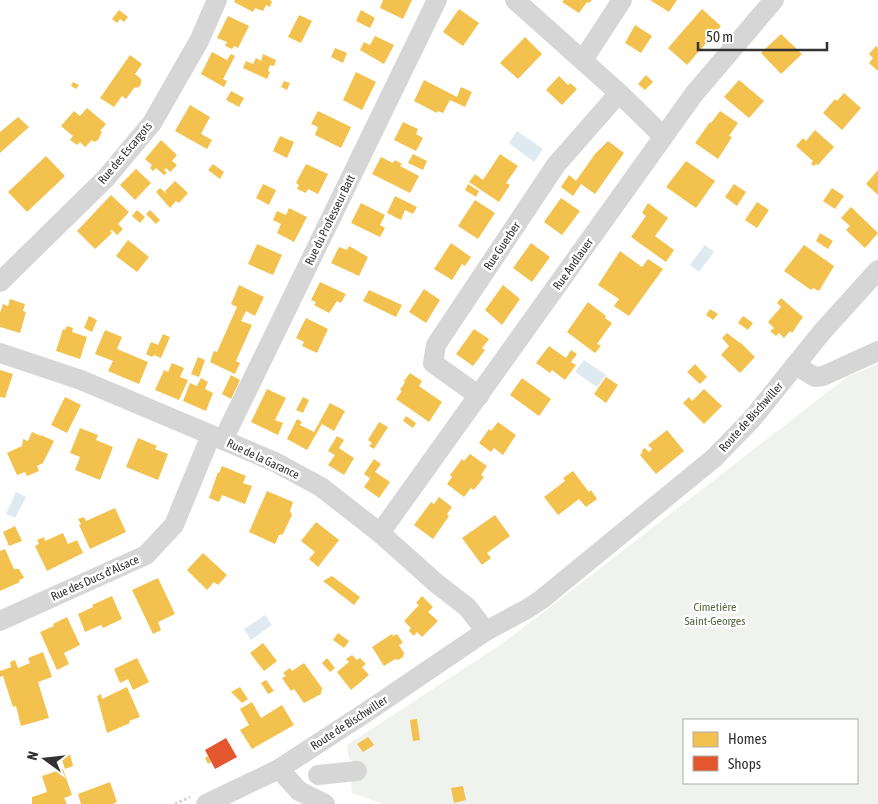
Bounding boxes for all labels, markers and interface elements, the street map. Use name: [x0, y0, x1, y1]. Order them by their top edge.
scale bar: [698, 20, 827, 52]
text: 50 m: [706, 28, 733, 45]
street label: Rue des Escargots: [95, 119, 155, 187]
street label: Rue du Professeur Batt: [302, 172, 358, 268]
street label: Rue Guerber: [481, 219, 523, 273]
street label: Rue Andlauer: [550, 235, 596, 293]
street label: Route de Bischwiller: [716, 379, 786, 455]
street label: Rue de la Garance: [224, 436, 302, 482]
street label: Rue des Ducs d'Alsace: [49, 552, 141, 604]
park label: Cimetière Saint-Georges: [685, 600, 745, 628]
street label: Route de Bischwiller: [308, 693, 390, 753]
legend: [683, 719, 858, 784]
text: Homes: [728, 730, 767, 747]
north arrow: [20, 734, 70, 784]
text: N: [24, 750, 41, 762]
text: Shops: [728, 755, 761, 772]

